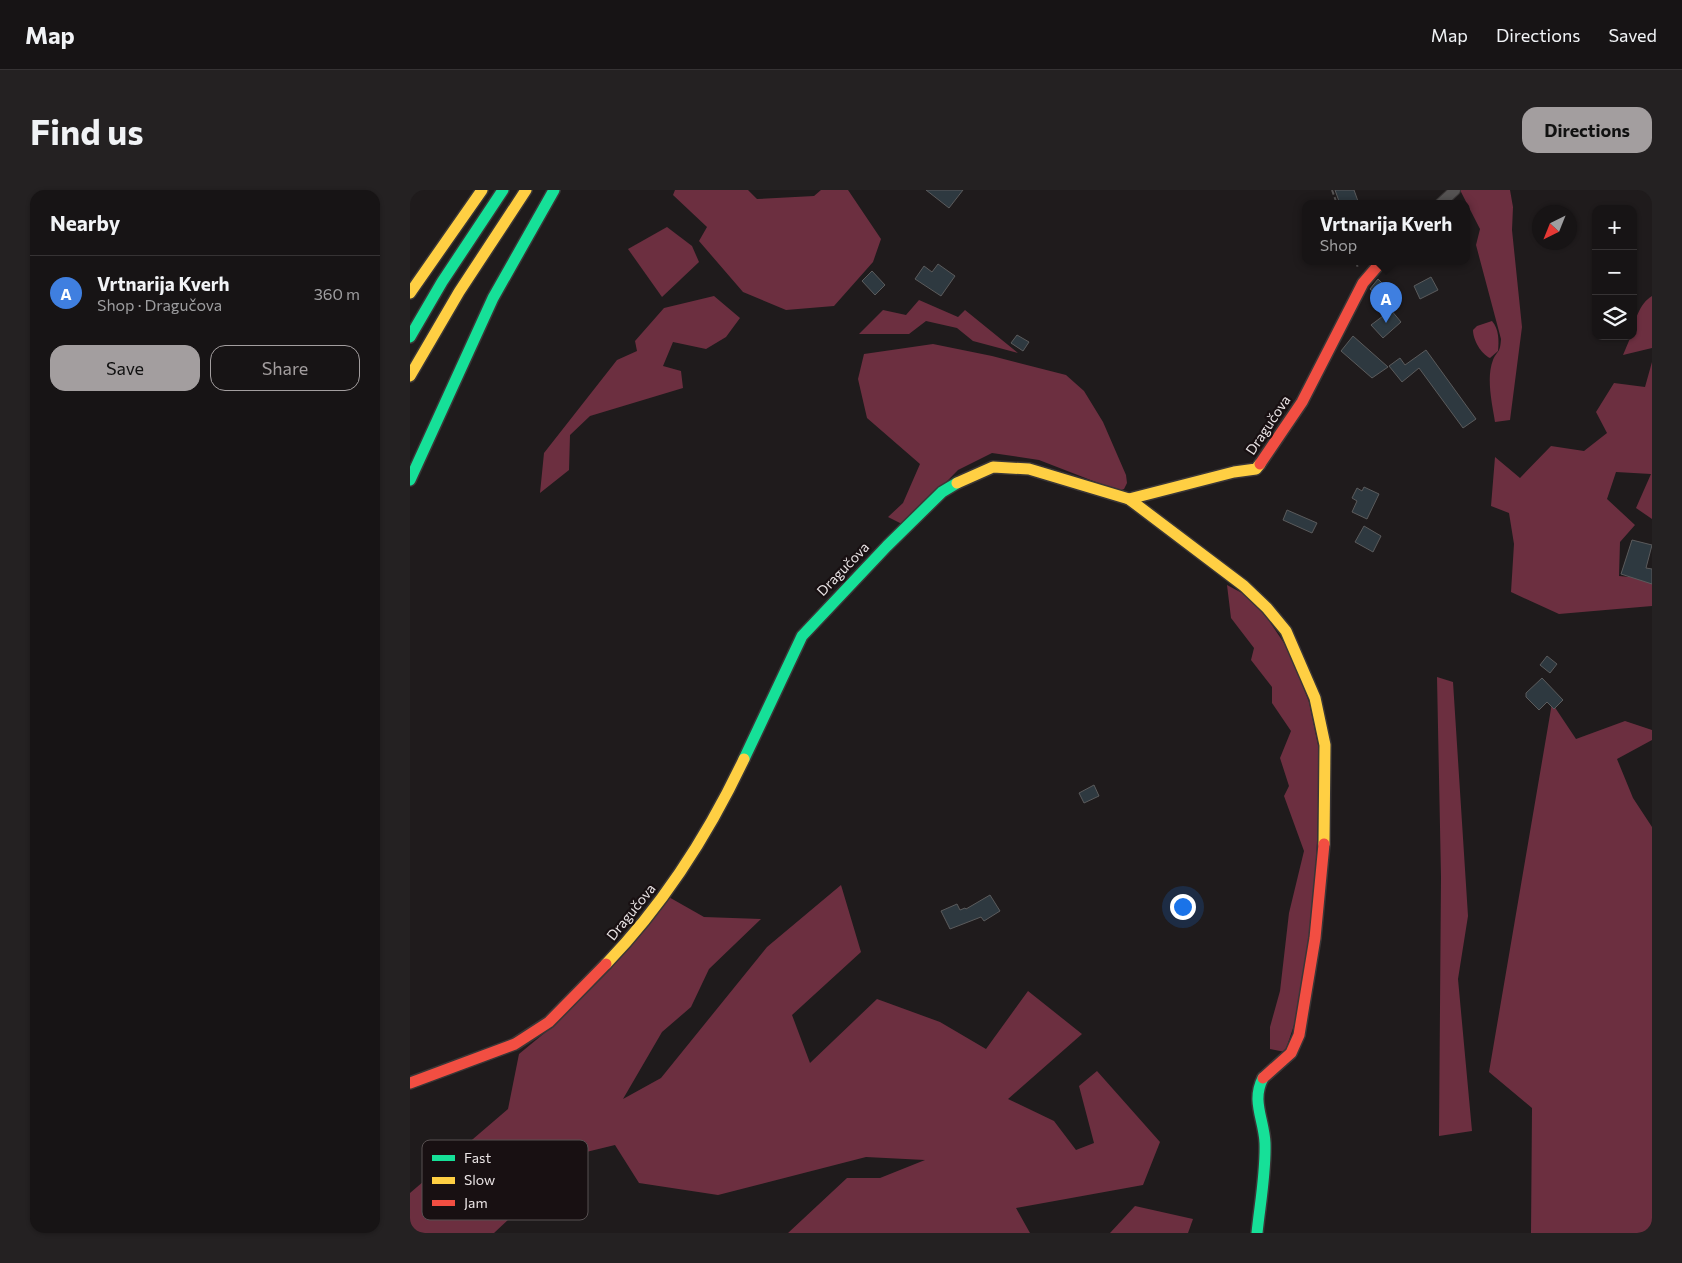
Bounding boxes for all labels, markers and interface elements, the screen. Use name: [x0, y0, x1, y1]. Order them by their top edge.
text: Map: [25, 20, 75, 49]
text: Map: [1431, 24, 1468, 46]
text: Directions: [1496, 24, 1580, 46]
text: Saved: [1608, 24, 1657, 46]
button: Directions: [1522, 107, 1652, 153]
text: Find us: [30, 109, 144, 152]
popup: [1302, 200, 1470, 265]
north arrow: [1532, 205, 1577, 250]
map controls: [1592, 205, 1637, 340]
button: +: [1592, 205, 1637, 250]
text: Nearby: [50, 210, 120, 235]
text: Vrtnarija Kverh: [1320, 212, 1452, 235]
text: Shop: [1320, 235, 1357, 254]
button: −: [1592, 250, 1637, 295]
text: Vrtnarija Kverh: [97, 272, 230, 295]
pin: A: [1370, 282, 1402, 323]
text: A: [60, 284, 72, 303]
text: 360 m: [314, 284, 360, 303]
text: Shop · Dragučova: [97, 295, 222, 314]
button: layers: [1592, 295, 1637, 340]
button: Save: [50, 345, 200, 391]
button: Share: [210, 345, 360, 391]
street label: Dragučova: [1242, 392, 1294, 458]
street label: Dragučova: [813, 538, 872, 599]
street label: Dragučova: [603, 880, 659, 943]
your location: [1170, 894, 1196, 920]
legend: [422, 1140, 588, 1220]
text: Fast: [464, 1149, 491, 1166]
text: Slow: [464, 1171, 495, 1188]
text: Jam: [464, 1194, 488, 1211]

